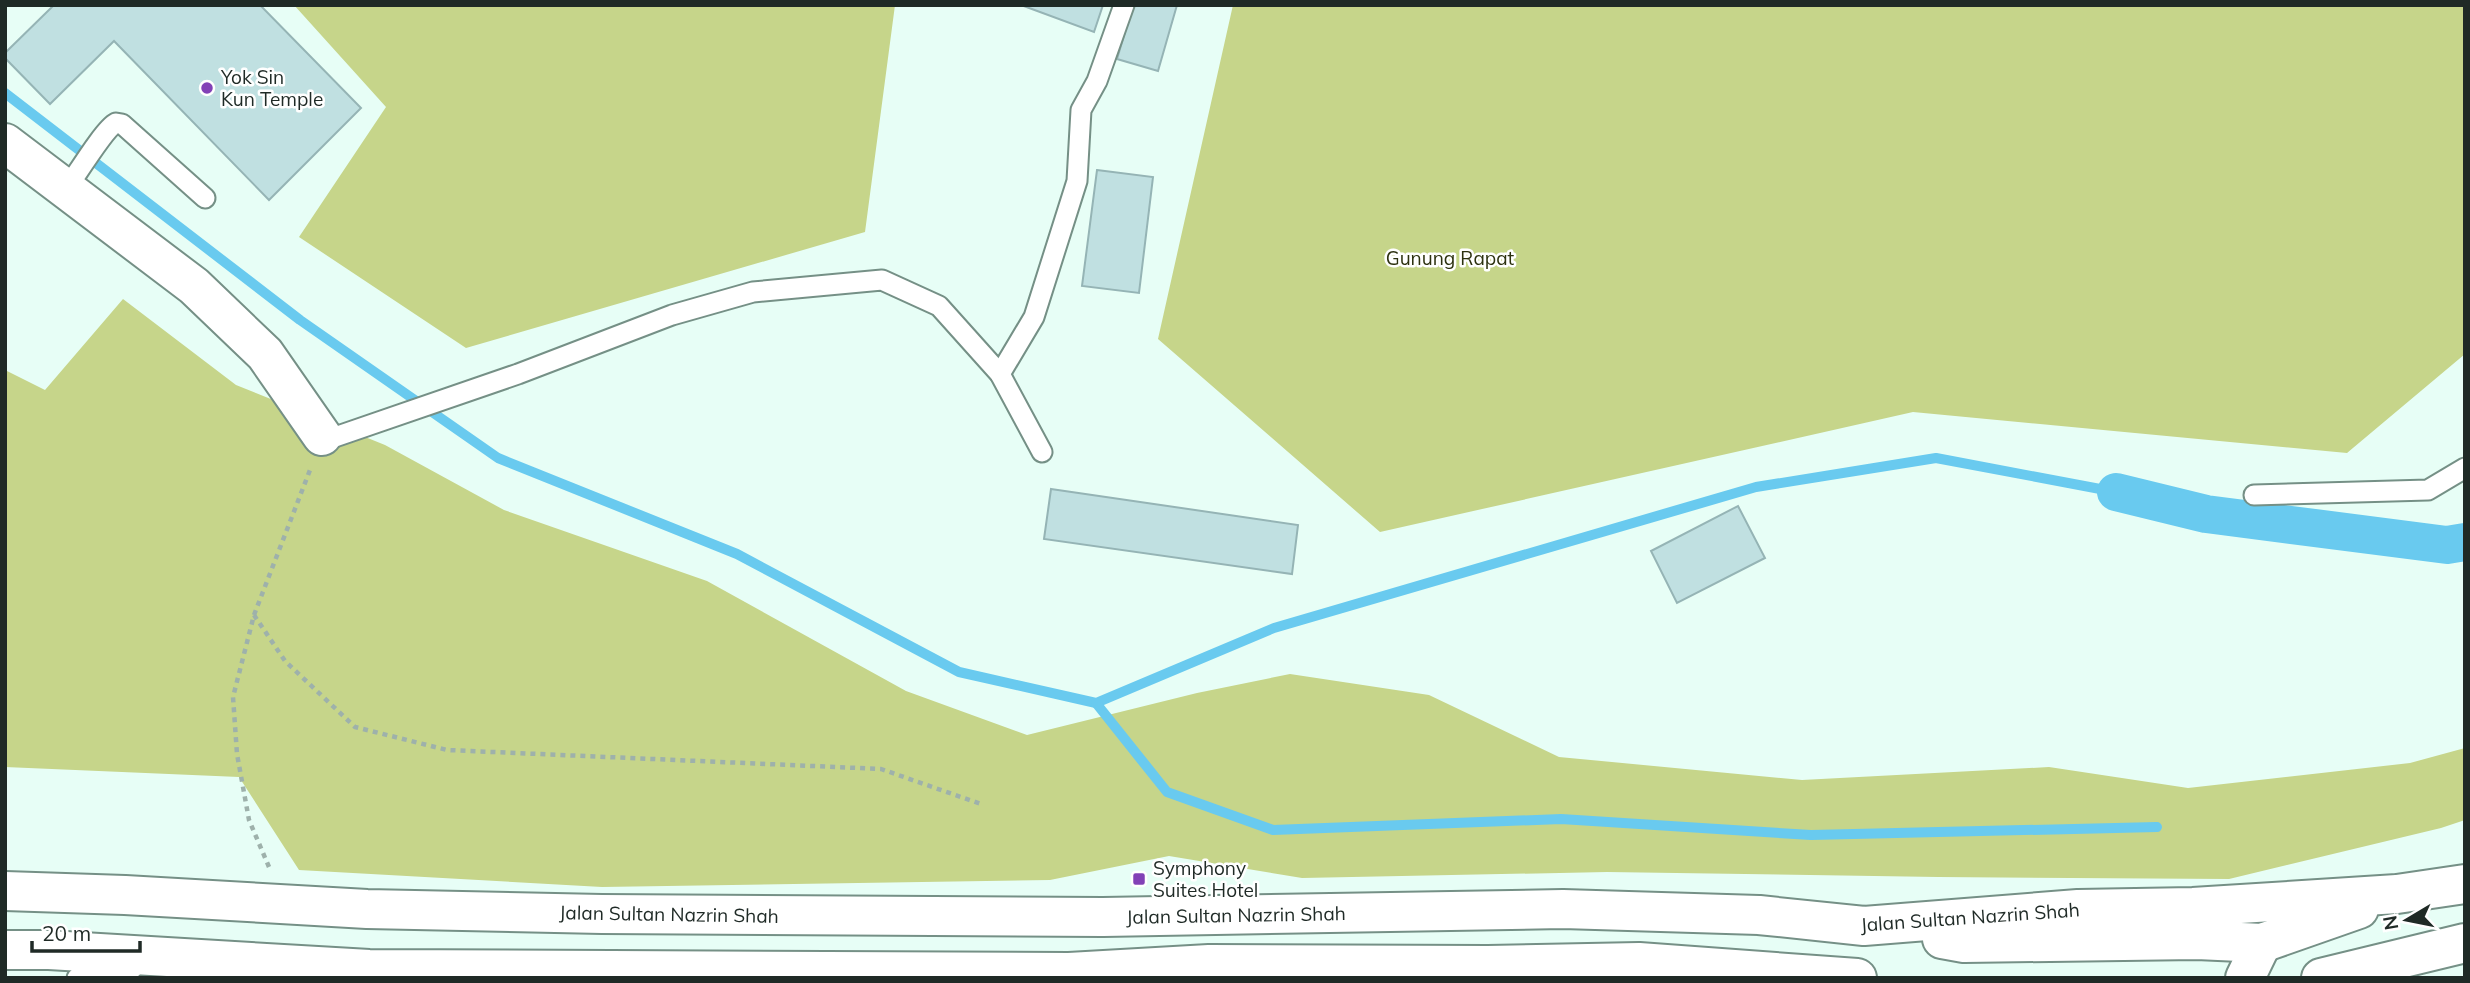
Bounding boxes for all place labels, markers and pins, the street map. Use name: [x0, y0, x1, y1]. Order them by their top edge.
place label: Yok Sin Kun Temple: [220, 65, 323, 111]
marker: Yok Sin Kun Temple: [199, 80, 215, 96]
place label: Symphony Suites Hotel: [1153, 856, 1258, 902]
marker: Symphony Suites Hotel: [1131, 871, 1147, 887]

